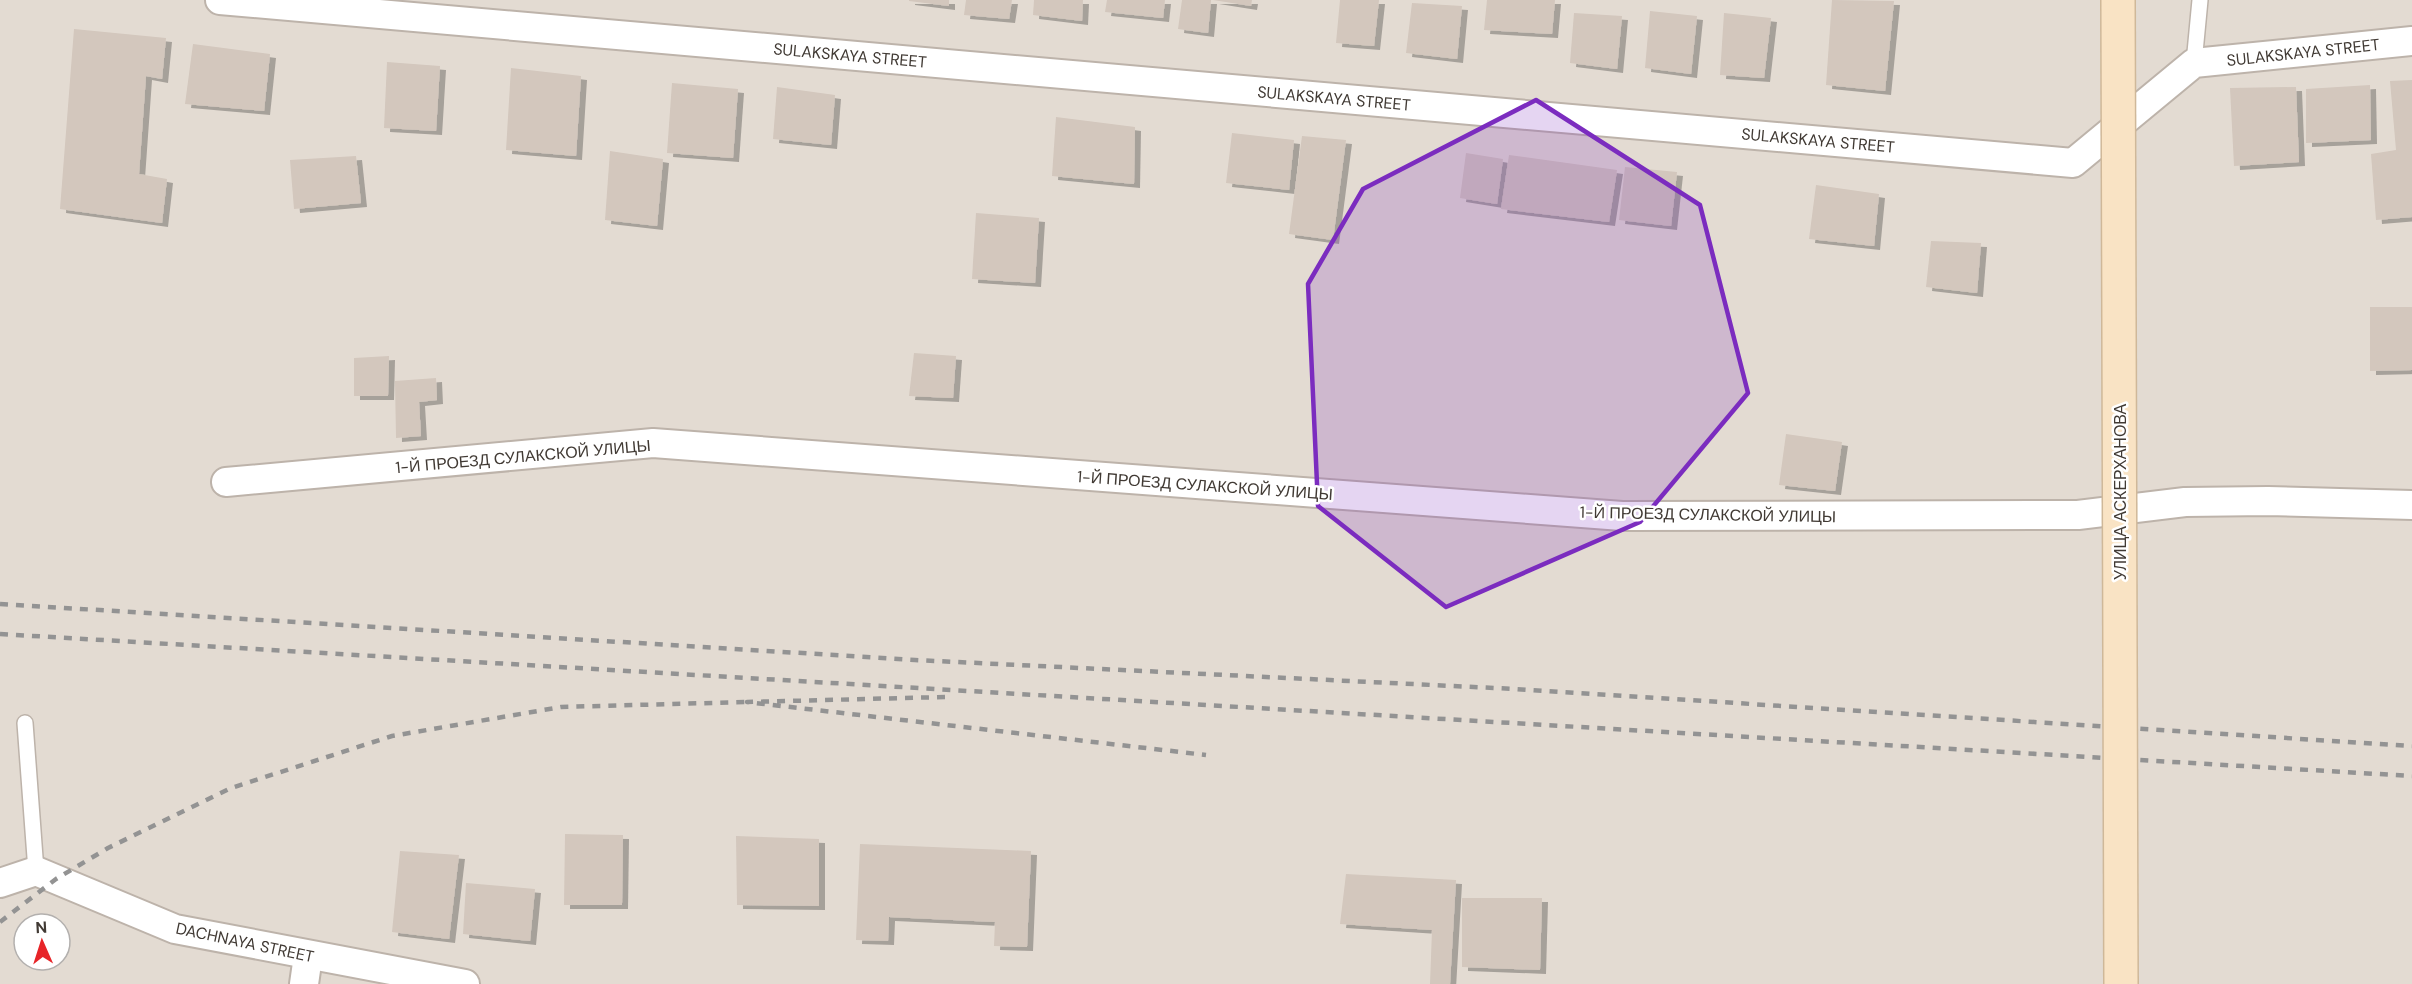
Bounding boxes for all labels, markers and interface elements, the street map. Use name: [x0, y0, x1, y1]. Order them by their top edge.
street label: SULAKSKAYA STREET: [2225, 34, 2381, 71]
street label: SULAKSKAYA STREET: [772, 38, 927, 73]
street label: SULAKSKAYA STREET: [1256, 81, 1411, 116]
street label: SULAKSKAYA STREET: [1740, 123, 1895, 158]
street label: УЛИЦА АСКЕРХАНОВА: [2110, 403, 2131, 580]
street label: 1-Й ПРОЕЗД СУЛАКСКОЙ УЛИЦЫ: [394, 435, 652, 478]
street label: 1-Й ПРОЕЗД СУЛАКСКОЙ УЛИЦЫ: [1076, 466, 1334, 505]
street label: 1-Й ПРОЕЗД СУЛАКСКОЙ УЛИЦЫ: [1580, 502, 1836, 527]
north arrow: [12, 912, 72, 972]
text: N: [35, 917, 48, 938]
street label: DACHNAYA STREET: [174, 918, 316, 967]

